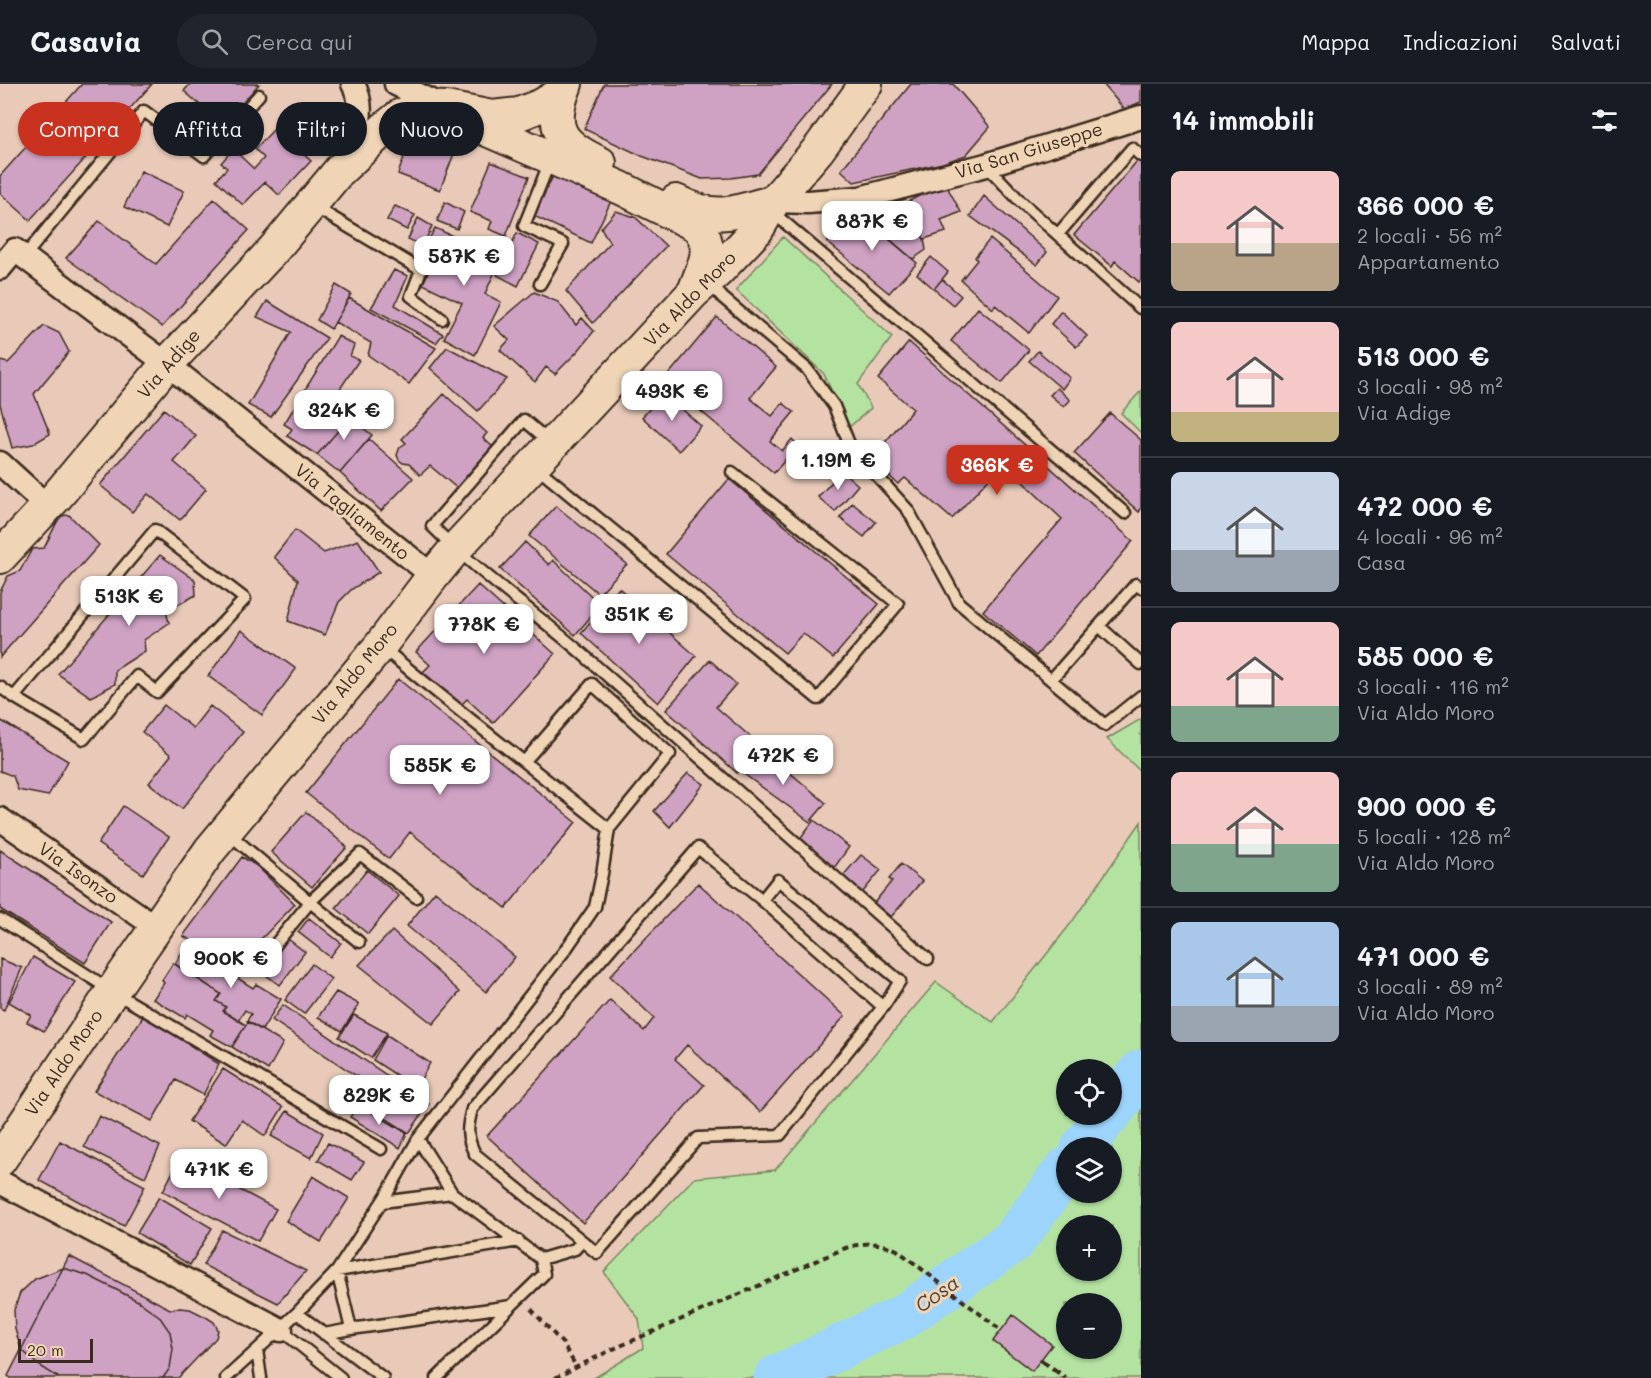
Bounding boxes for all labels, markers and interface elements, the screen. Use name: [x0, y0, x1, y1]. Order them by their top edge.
search box: [177, 14, 597, 68]
text: Casavia: [30, 23, 141, 59]
icon: search: [198, 25, 231, 58]
text: Cerca qui: [246, 27, 353, 56]
text: Mappa: [1302, 28, 1370, 55]
text: Indicazioni: [1403, 28, 1518, 55]
text: Salvati: [1551, 28, 1621, 55]
chip: Compra: [18, 102, 141, 156]
chip: Affitta: [153, 102, 264, 156]
chip: Filtri: [276, 102, 367, 156]
chip: Nuovo: [379, 102, 484, 156]
text: 14 immobili: [1171, 103, 1315, 137]
icon: filters: [1588, 104, 1621, 137]
street label: Via San Giuseppe: [952, 116, 1105, 184]
text: 366 000 €: [1357, 188, 1494, 222]
icon: home: [1219, 195, 1291, 267]
pin: 887K €: [823, 201, 921, 252]
text: 887K €: [836, 207, 908, 233]
text: 2 locali · 56 m²: [1357, 222, 1502, 248]
pin: 587K €: [415, 236, 513, 287]
text: 587K €: [428, 242, 500, 268]
street label: Via Aldo Moro: [638, 245, 741, 351]
text: Appartamento: [1357, 248, 1499, 274]
street label: Via Adige: [131, 323, 205, 403]
text: 513 000 €: [1357, 339, 1489, 373]
icon: home: [1219, 346, 1291, 418]
pin: 493K €: [623, 371, 721, 422]
text: 3 locali · 98 m²: [1357, 373, 1503, 399]
text: 493K €: [635, 377, 709, 403]
pin: 324K €: [295, 390, 393, 441]
text: 324K €: [308, 396, 380, 422]
text: Via Adige: [1357, 399, 1451, 425]
pin: 1.19M €: [783, 440, 893, 491]
pin: 366K €: [948, 445, 1046, 496]
text: 1.19M €: [800, 446, 876, 472]
text: 366K €: [961, 451, 1033, 477]
street label: Via Tagliamento: [290, 458, 415, 565]
text: 472 000 €: [1357, 489, 1492, 523]
icon: home: [1219, 496, 1291, 568]
text: 4 locali · 96 m²: [1357, 523, 1503, 549]
text: Casa: [1357, 549, 1406, 575]
pin: 513K €: [80, 576, 178, 627]
text: 513K €: [94, 582, 164, 608]
pin: 351K €: [590, 594, 688, 645]
text: 351K €: [604, 600, 674, 626]
pin: 778K €: [435, 604, 533, 655]
text: 778K €: [448, 610, 520, 636]
street label: Via Aldo Moro: [306, 618, 403, 729]
text: 585 000 €: [1357, 639, 1493, 673]
icon: home: [1219, 646, 1291, 718]
text: 3 locali · 116 m²: [1357, 673, 1509, 699]
text: Via Aldo Moro: [1357, 699, 1494, 725]
pin: 472K €: [734, 735, 832, 786]
text: 472K €: [747, 741, 819, 767]
pin: 585K €: [391, 745, 489, 796]
text: 585K €: [404, 751, 476, 777]
text: 900 000 €: [1357, 789, 1496, 823]
icon: home: [1219, 796, 1291, 868]
text: 5 locali · 128 m²: [1357, 823, 1511, 849]
street label: Via Isonzo: [34, 836, 123, 909]
text: Via Aldo Moro: [1357, 849, 1494, 875]
pin: 900K €: [182, 938, 280, 989]
text: 471 000 €: [1357, 939, 1489, 973]
text: 900K €: [194, 944, 268, 970]
icon: home: [1219, 946, 1291, 1018]
text: 3 locali · 89 m²: [1357, 973, 1503, 999]
text: Via Aldo Moro: [1357, 999, 1494, 1025]
street label: Via Aldo Moro: [19, 1004, 108, 1120]
map controls: [1056, 1059, 1122, 1359]
button: locate: [1056, 1059, 1122, 1125]
pin: 829K €: [330, 1075, 428, 1126]
text: 829K €: [343, 1081, 415, 1107]
button: layers: [1056, 1137, 1122, 1203]
pin: 471K €: [170, 1149, 268, 1200]
text: 471K €: [184, 1155, 254, 1181]
button: +: [1056, 1215, 1122, 1281]
water label: Cosa: [909, 1269, 964, 1318]
button: −: [1056, 1293, 1122, 1359]
scale bar: [18, 1336, 93, 1364]
text: 20 m: [27, 1339, 64, 1360]

